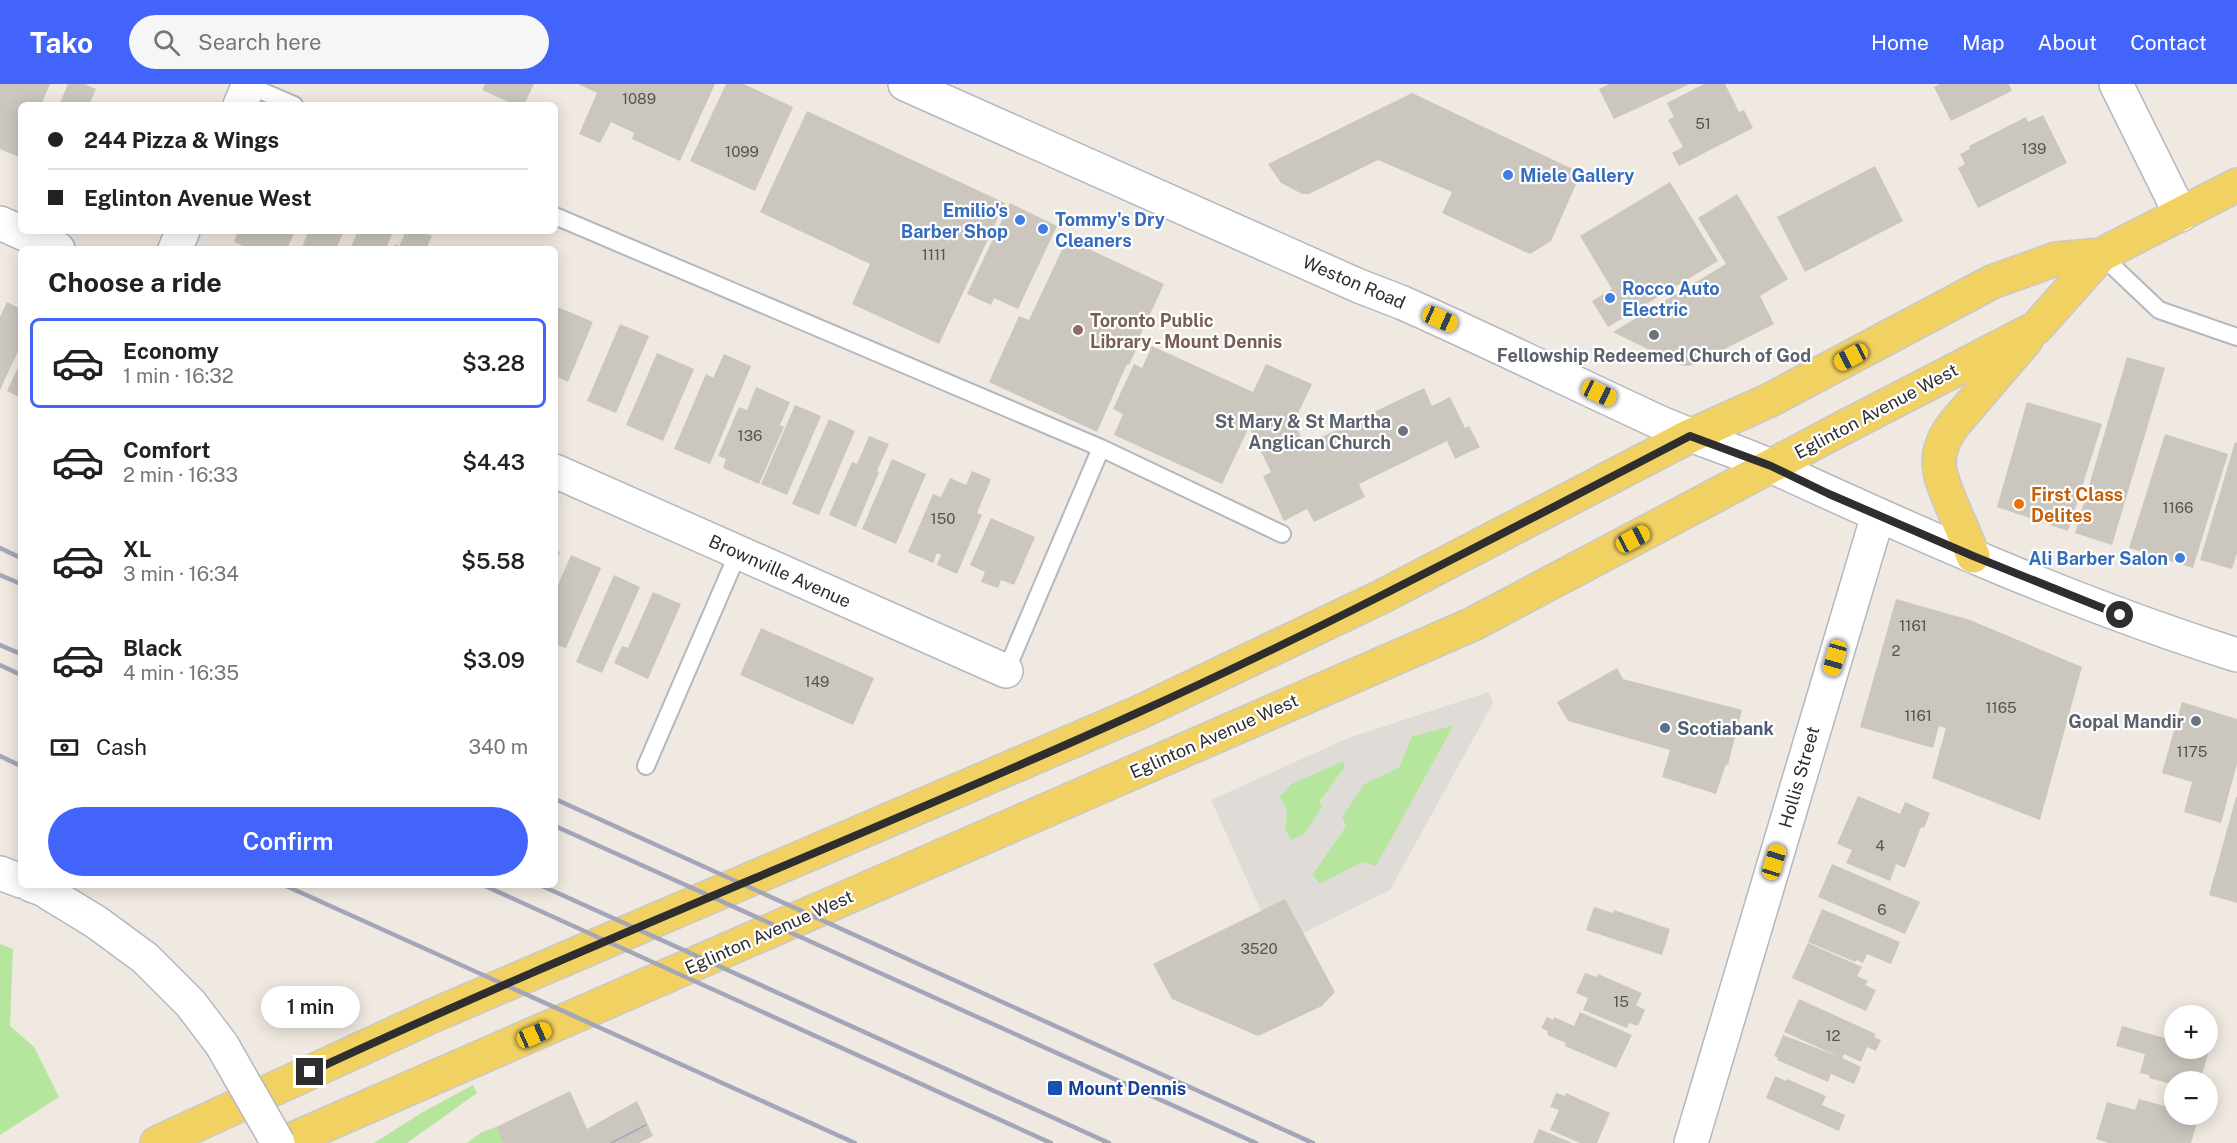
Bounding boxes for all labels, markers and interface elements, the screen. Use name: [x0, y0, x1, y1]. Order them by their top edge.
search box: [129, 15, 549, 69]
text: Tako: [30, 26, 93, 59]
icon: search: [150, 26, 183, 59]
text: Search here: [198, 29, 322, 55]
text: Home: [1871, 30, 1929, 55]
text: Map: [1962, 30, 2005, 55]
text: About: [2038, 30, 2097, 55]
text: Contact: [2130, 30, 2207, 55]
house number: 1089: [622, 90, 656, 107]
house number: 51: [1695, 115, 1711, 132]
text: 244 Pizza & Wings: [84, 127, 279, 153]
house number: 139: [2022, 140, 2046, 157]
house number: 1099: [725, 143, 759, 160]
place label: Miele Gallery: [1520, 165, 1634, 186]
marker: Miele Gallery: [1501, 168, 1515, 182]
text: Eglinton Avenue West: [84, 185, 312, 211]
place label: Emilio's Barber Shop: [901, 200, 1008, 242]
place label: Tommy's Dry Cleaners: [1055, 209, 1165, 251]
marker: Emilio's Barber Shop: [1013, 213, 1027, 227]
marker: Tommy's Dry Cleaners: [1036, 222, 1050, 236]
house number: 1111: [922, 246, 946, 263]
street label: Weston Road: [1299, 251, 1409, 313]
text: Choose a ride: [48, 266, 222, 298]
place label: Rocco Auto Electric: [1622, 278, 1720, 320]
marker: Rocco Auto Electric: [1603, 291, 1617, 305]
car: [1420, 303, 1460, 335]
place label: Toronto Public Library - Mount Dennis: [1090, 310, 1282, 352]
marker: Toronto Public Library - Mount Dennis: [1071, 323, 1085, 337]
marker: Fellowship Redeemed Church of God: [1647, 328, 1661, 342]
icon: car: [51, 336, 105, 390]
text: Economy: [123, 338, 219, 364]
car: [1831, 341, 1871, 373]
place label: Fellowship Redeemed Church of God: [1497, 345, 1811, 366]
text: $3.28: [462, 350, 525, 376]
street label: Eglinton Avenue West: [1791, 359, 1961, 463]
text: 1 min · 16:32: [123, 364, 234, 388]
car: [1579, 377, 1619, 409]
place label: St Mary & St Martha Anglican Church: [1215, 411, 1391, 453]
marker: St Mary & St Martha Anglican Church: [1396, 424, 1410, 438]
house number: 136: [738, 427, 762, 444]
icon: car: [51, 435, 105, 489]
text: Comfort: [123, 437, 210, 463]
text: $4.43: [462, 449, 525, 475]
text: 2 min · 16:33: [123, 463, 238, 487]
place label: First Class Delites: [2031, 484, 2123, 526]
marker: First Class Delites: [2012, 497, 2026, 511]
house number: 1166: [2163, 499, 2193, 516]
house number: 150: [931, 510, 955, 527]
car: [1613, 523, 1653, 555]
street label: Brownville Avenue: [706, 530, 854, 612]
icon: car: [51, 534, 105, 588]
text: XL: [123, 536, 151, 562]
text: $5.58: [461, 548, 525, 574]
place label: Ali Barber Salon: [2029, 548, 2168, 569]
marker: Ali Barber Salon: [2173, 551, 2187, 565]
text: 3 min · 16:34: [123, 562, 239, 586]
route start: [2106, 601, 2133, 628]
house number: 1161: [1899, 617, 1927, 634]
icon: car: [51, 633, 105, 687]
text: Black: [123, 635, 182, 661]
car: [1821, 638, 1849, 678]
house number: 2: [1892, 642, 1901, 659]
text: $3.09: [463, 647, 525, 673]
text: 4 min · 16:35: [123, 661, 239, 685]
house number: 149: [805, 673, 829, 690]
street label: Eglinton Avenue West: [1127, 689, 1301, 783]
house number: 1165: [1985, 699, 2017, 716]
house number: 1161: [1904, 707, 1932, 724]
place label: Gopal Mandir: [2068, 711, 2185, 732]
marker: Gopal Mandir: [2189, 714, 2203, 728]
place label: Scotiabank: [1677, 718, 1775, 739]
marker: Scotiabank: [1658, 721, 1672, 735]
street label: Hollis Street: [1774, 724, 1824, 830]
icon: cash: [48, 731, 81, 764]
text: Cash: [96, 734, 147, 760]
text: 340 m: [468, 735, 528, 759]
house number: 1175: [2177, 743, 2207, 760]
button: Confirm: [48, 807, 528, 876]
house number: 4: [1875, 837, 1885, 854]
car: [1760, 842, 1788, 882]
street label: Eglinton Avenue West: [682, 885, 856, 979]
house number: 6: [1877, 901, 1887, 918]
house number: 3520: [1240, 940, 1278, 957]
callout: 1 min: [260, 985, 360, 1027]
house number: 15: [1613, 993, 1629, 1010]
text: 1 min: [287, 995, 334, 1019]
map controls: [2164, 1005, 2218, 1125]
button: +: [2164, 1005, 2218, 1059]
car: [514, 1019, 554, 1051]
house number: 12: [1825, 1027, 1841, 1044]
route end: [296, 1058, 323, 1085]
button: −: [2164, 1071, 2218, 1125]
place label: Mount Dennis: [1068, 1078, 1186, 1099]
marker: Mount Dennis: [1046, 1079, 1064, 1097]

